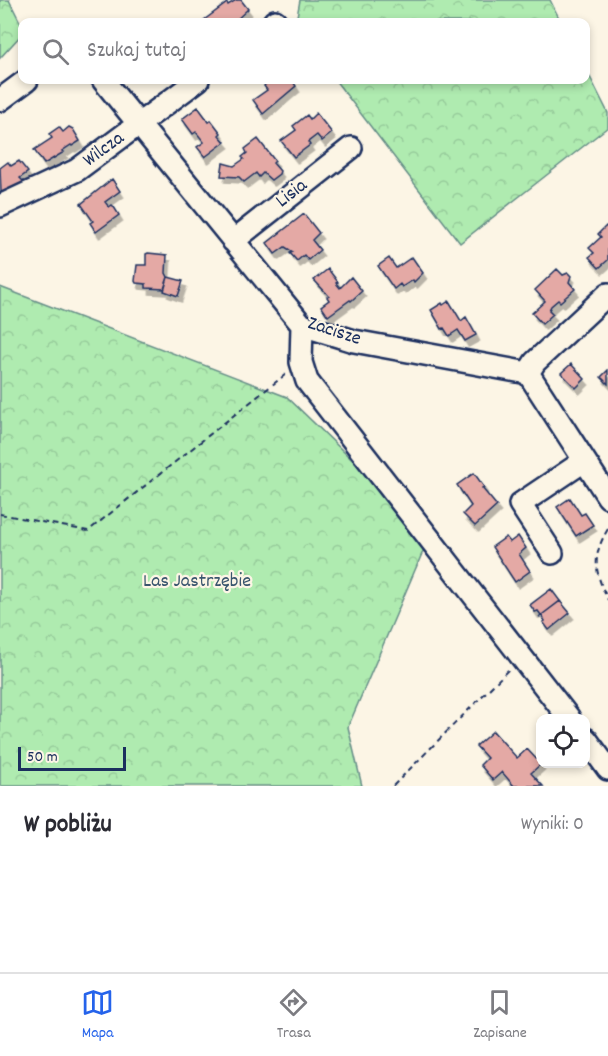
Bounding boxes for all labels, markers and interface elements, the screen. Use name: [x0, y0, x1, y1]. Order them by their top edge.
search box: [18, 18, 590, 84]
icon: search: [39, 35, 72, 68]
text: Szukaj tutaj: [87, 36, 186, 67]
street label: Wilcza: [78, 125, 131, 175]
street label: Lisia: [270, 172, 314, 215]
street label: Zacisze: [304, 310, 365, 354]
park label: Las Jastrzębie: [143, 568, 251, 596]
map controls: [536, 714, 590, 768]
button: locate: [536, 714, 590, 768]
scale bar: [18, 744, 126, 772]
text: 50 m: [27, 746, 58, 769]
text: W pobliżu: [24, 807, 112, 844]
text: Wyniki: 0: [521, 811, 584, 839]
tab: Mapa: [81, 986, 114, 1045]
tab: Trasa: [277, 986, 311, 1045]
tab: Zapisane: [473, 986, 527, 1045]

